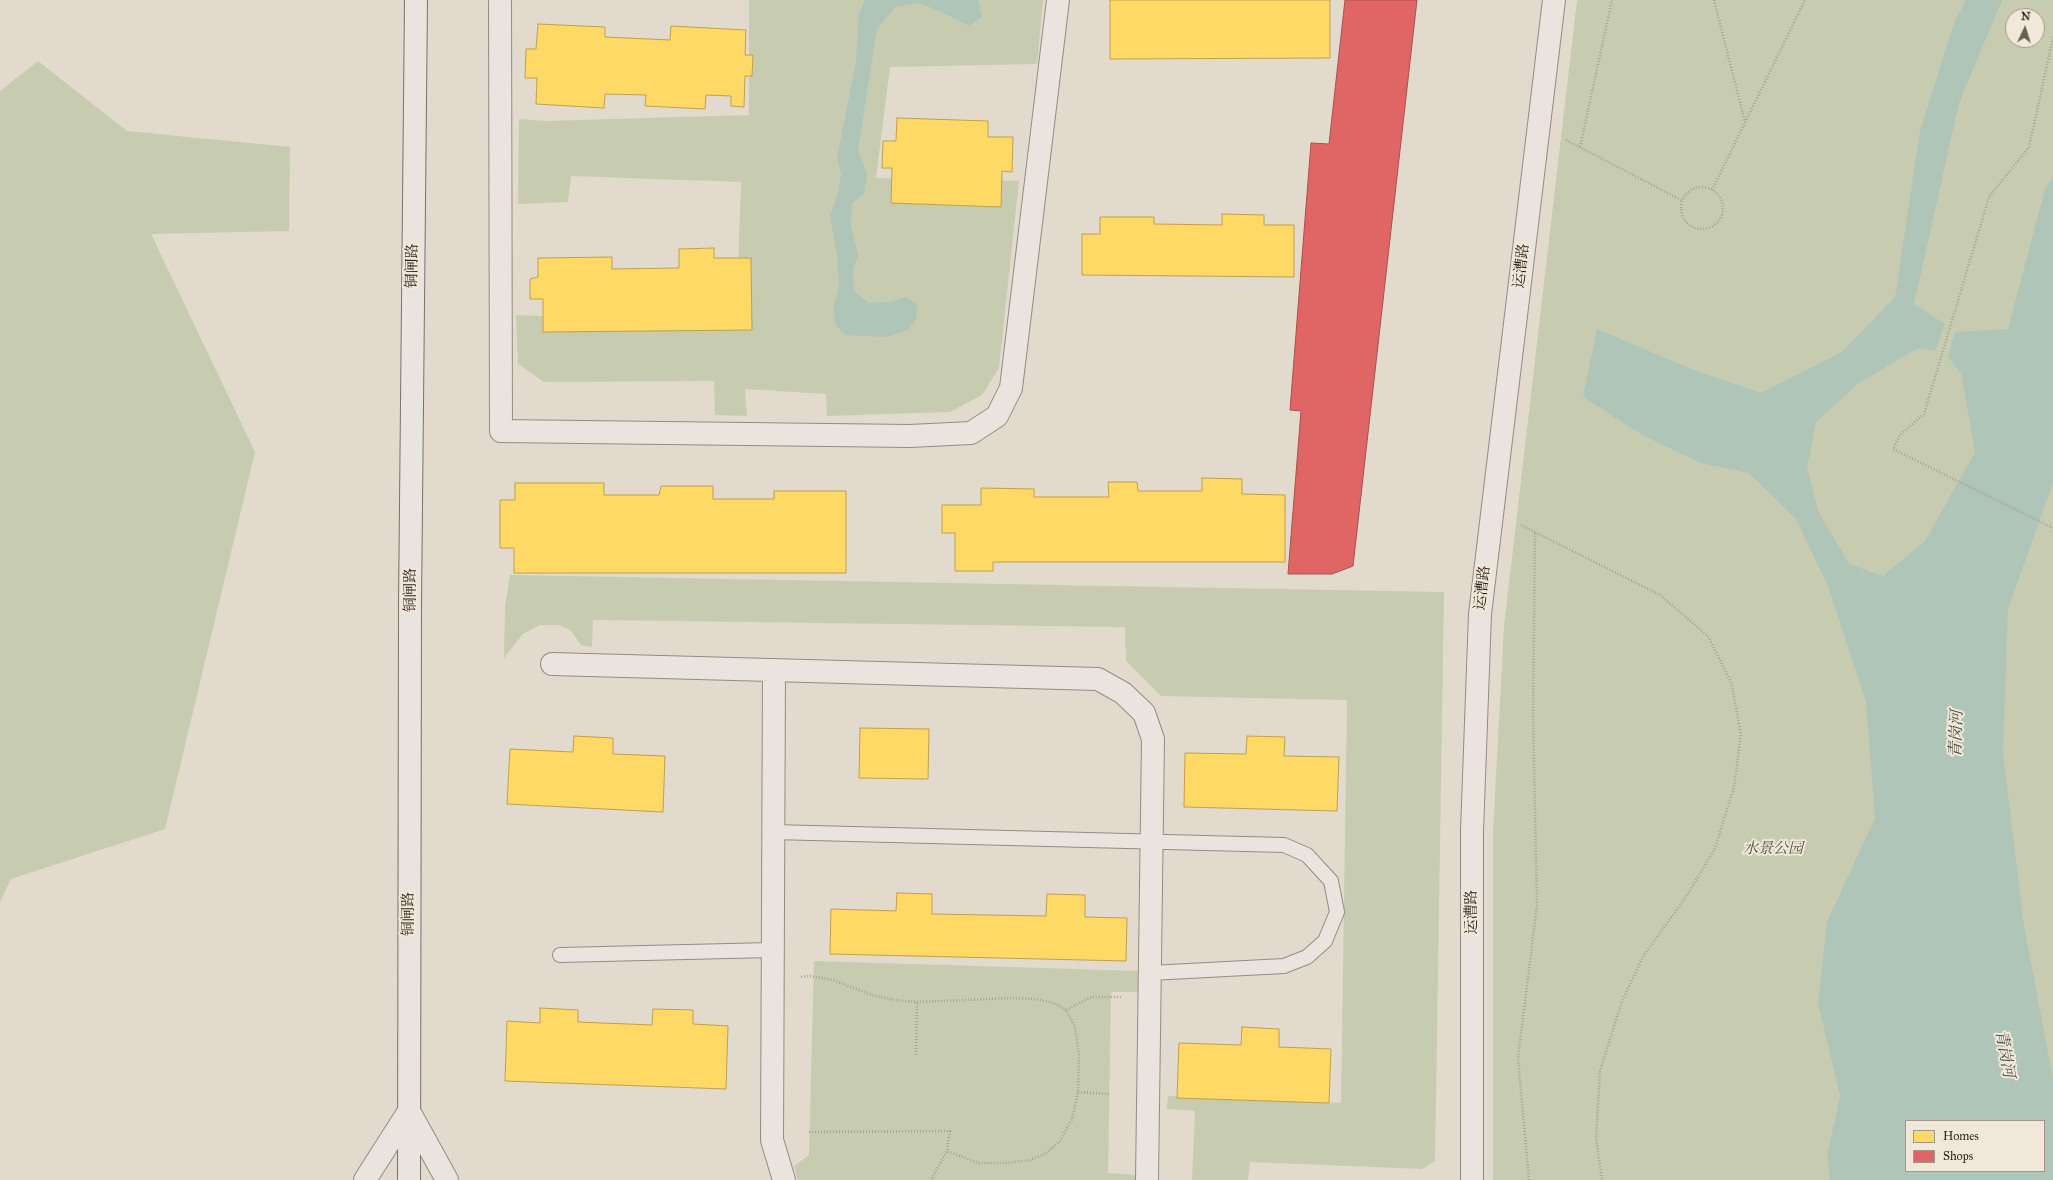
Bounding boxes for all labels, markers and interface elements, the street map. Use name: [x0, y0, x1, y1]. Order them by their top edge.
north arrow: [2005, 8, 2045, 48]
text: N: [2021, 10, 2031, 23]
street label: 铜闸路: [404, 243, 422, 289]
street label: 运漕路: [1510, 243, 1534, 289]
street label: 运漕路: [1471, 565, 1495, 611]
street label: 铜闸路: [402, 568, 420, 612]
water label: 青岗河: [1947, 710, 1967, 758]
park label: 水景公园: [1743, 840, 1803, 858]
street label: 运漕路: [1463, 890, 1481, 934]
street label: 铜闸路: [400, 892, 418, 936]
water label: 青岗河: [1990, 1029, 2018, 1079]
legend: [1905, 1120, 2045, 1172]
text: Homes: [1943, 1129, 1979, 1143]
text: Shops: [1943, 1149, 1973, 1163]

